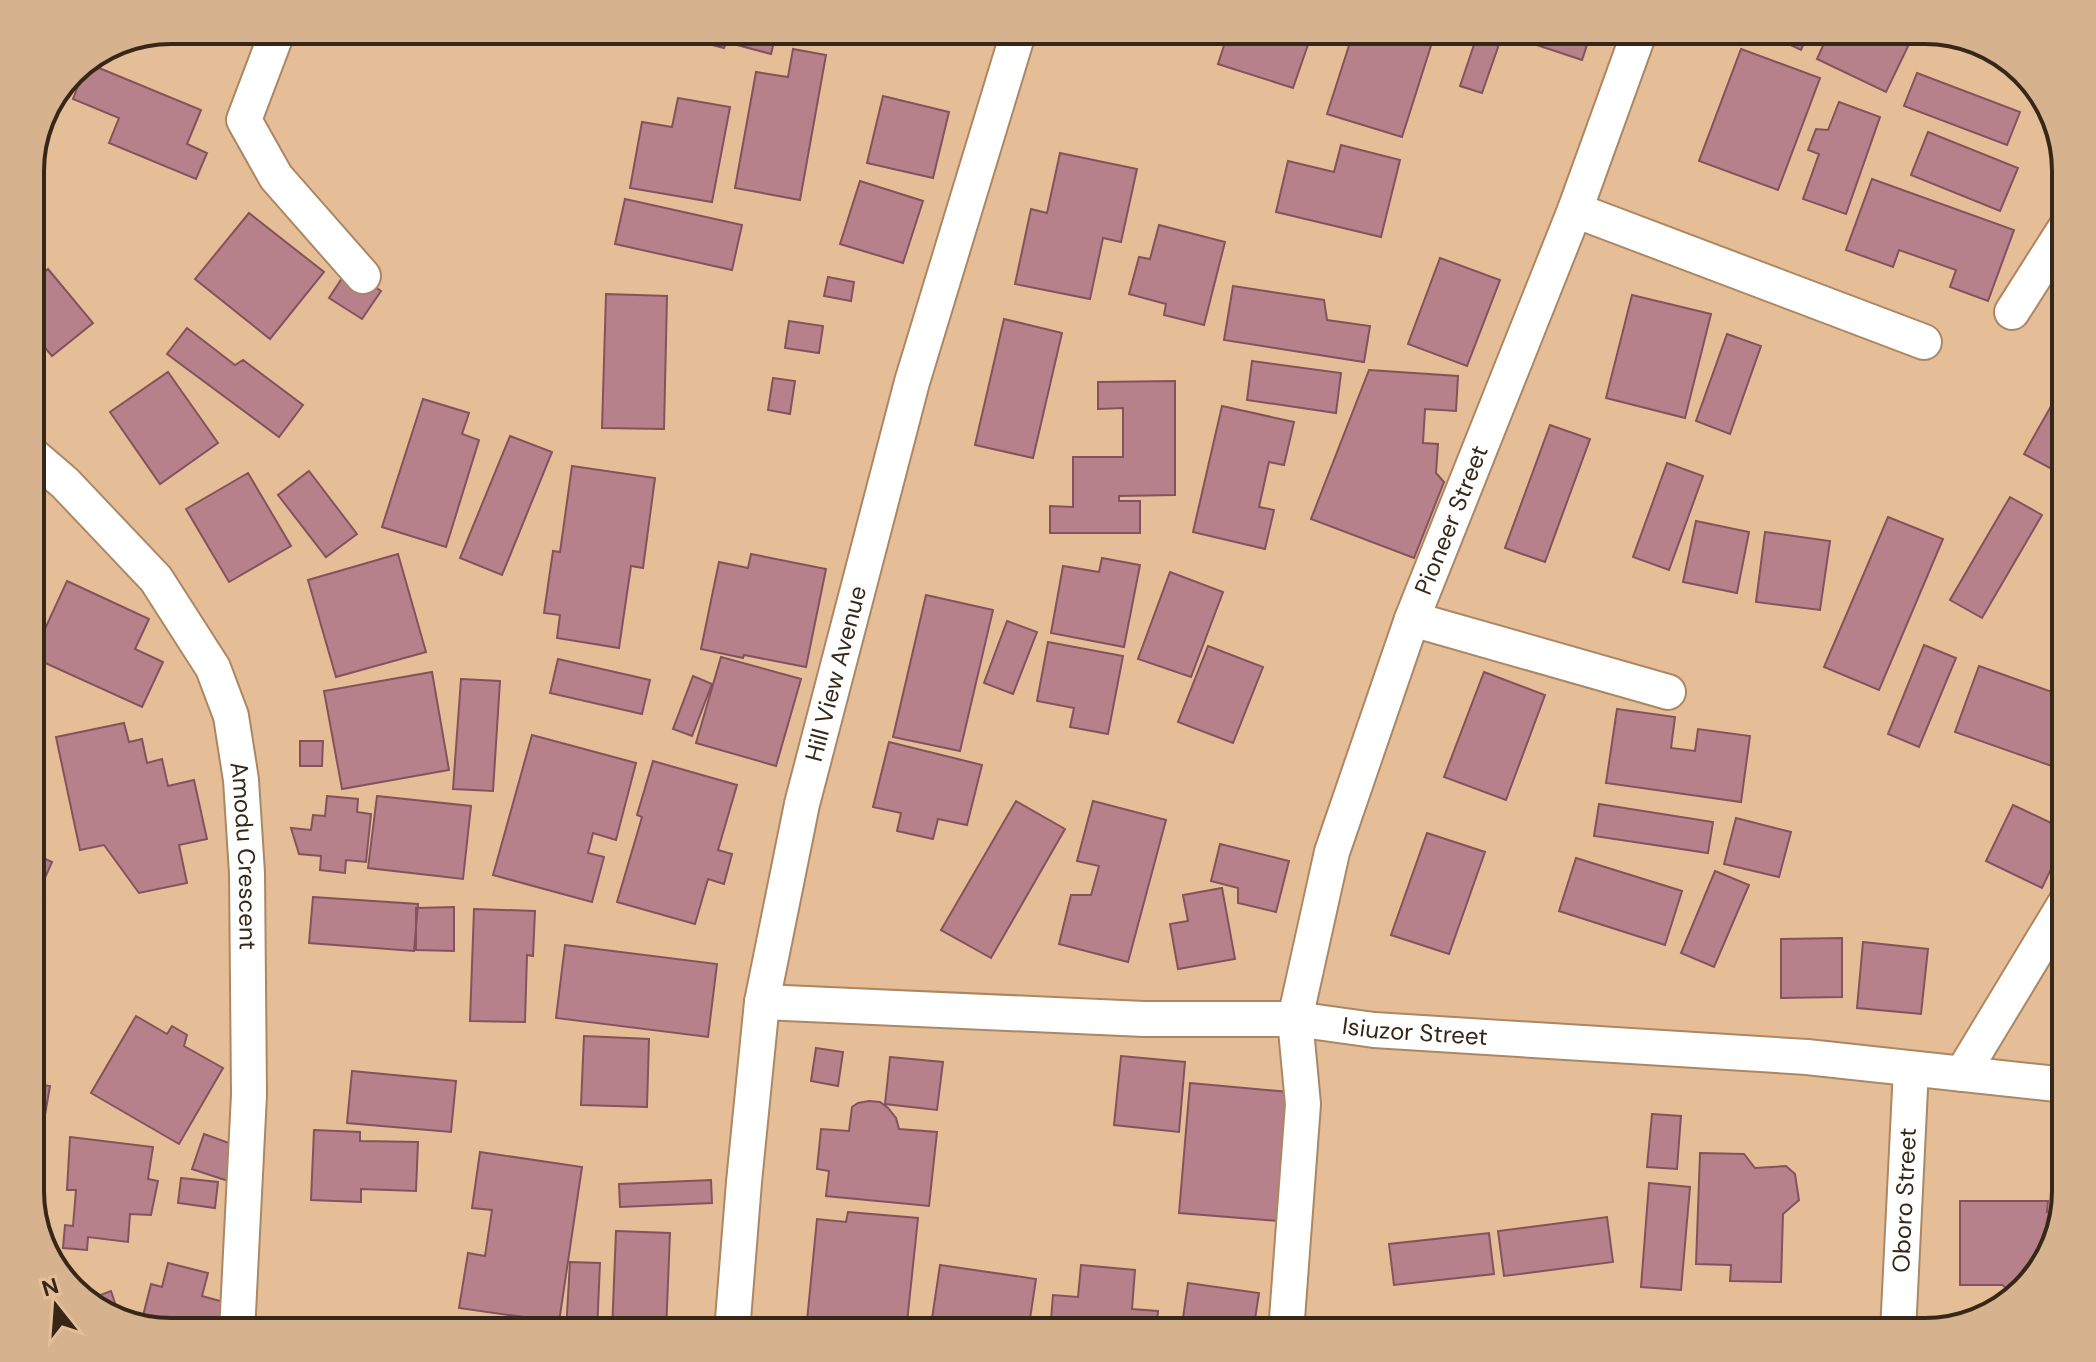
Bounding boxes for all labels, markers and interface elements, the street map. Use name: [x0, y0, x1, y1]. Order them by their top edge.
street label: Pioneer Street: [1407, 441, 1495, 599]
street label: Hill View Avenue: [798, 582, 873, 765]
street label: Amodu Crescent: [223, 759, 264, 950]
street label: Isiuzor Street: [1340, 1010, 1489, 1052]
street label: Oboro Street: [1885, 1127, 1923, 1273]
north arrow: [16, 1266, 96, 1346]
text: N: [38, 1271, 62, 1304]

